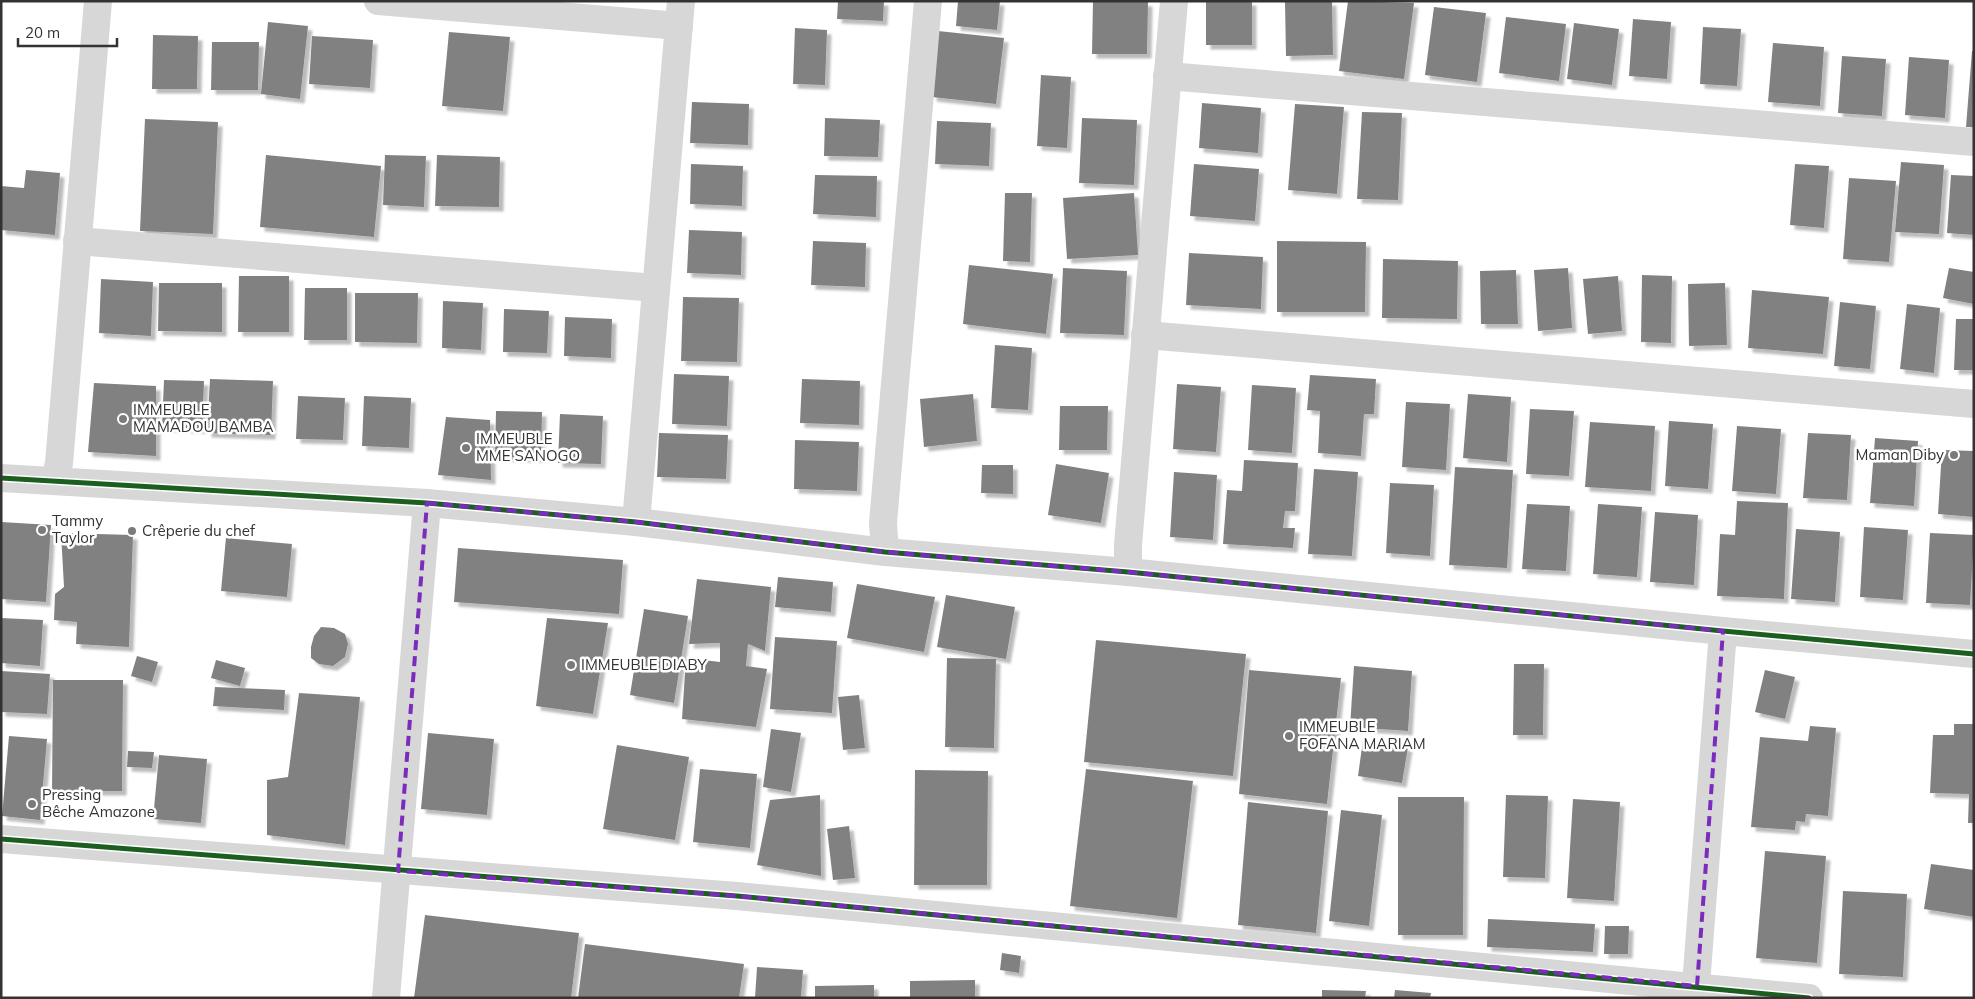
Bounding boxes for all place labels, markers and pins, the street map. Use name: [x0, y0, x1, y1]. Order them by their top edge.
place label: IMMEUBLE MAMADOU BAMBA: [133, 400, 274, 436]
marker: IMMEUBLE MAMADOU BAMBA: [117, 413, 129, 425]
place label: IMMEUBLE MME SANOGO: [476, 429, 580, 465]
marker: IMMEUBLE MME SANOGO: [460, 442, 472, 454]
place label: Maman Diby: [1856, 445, 1944, 464]
marker: Maman Diby: [1948, 449, 1960, 461]
place label: Tammy Taylor: [52, 511, 103, 547]
place label: Crêperie du chef: [142, 521, 256, 540]
marker: Tammy Taylor: [36, 524, 48, 536]
marker: Crêperie du chef: [126, 525, 138, 537]
place label: IMMEUBLE DIABY: [581, 655, 708, 674]
marker: IMMEUBLE DIABY: [565, 659, 577, 671]
place label: IMMEUBLE FOFANA MARIAM: [1299, 717, 1426, 753]
marker: IMMEUBLE FOFANA MARIAM: [1283, 730, 1295, 742]
place label: Pressing Bêche Amazone: [42, 785, 155, 821]
marker: Pressing Bêche Amazone: [26, 798, 38, 810]

